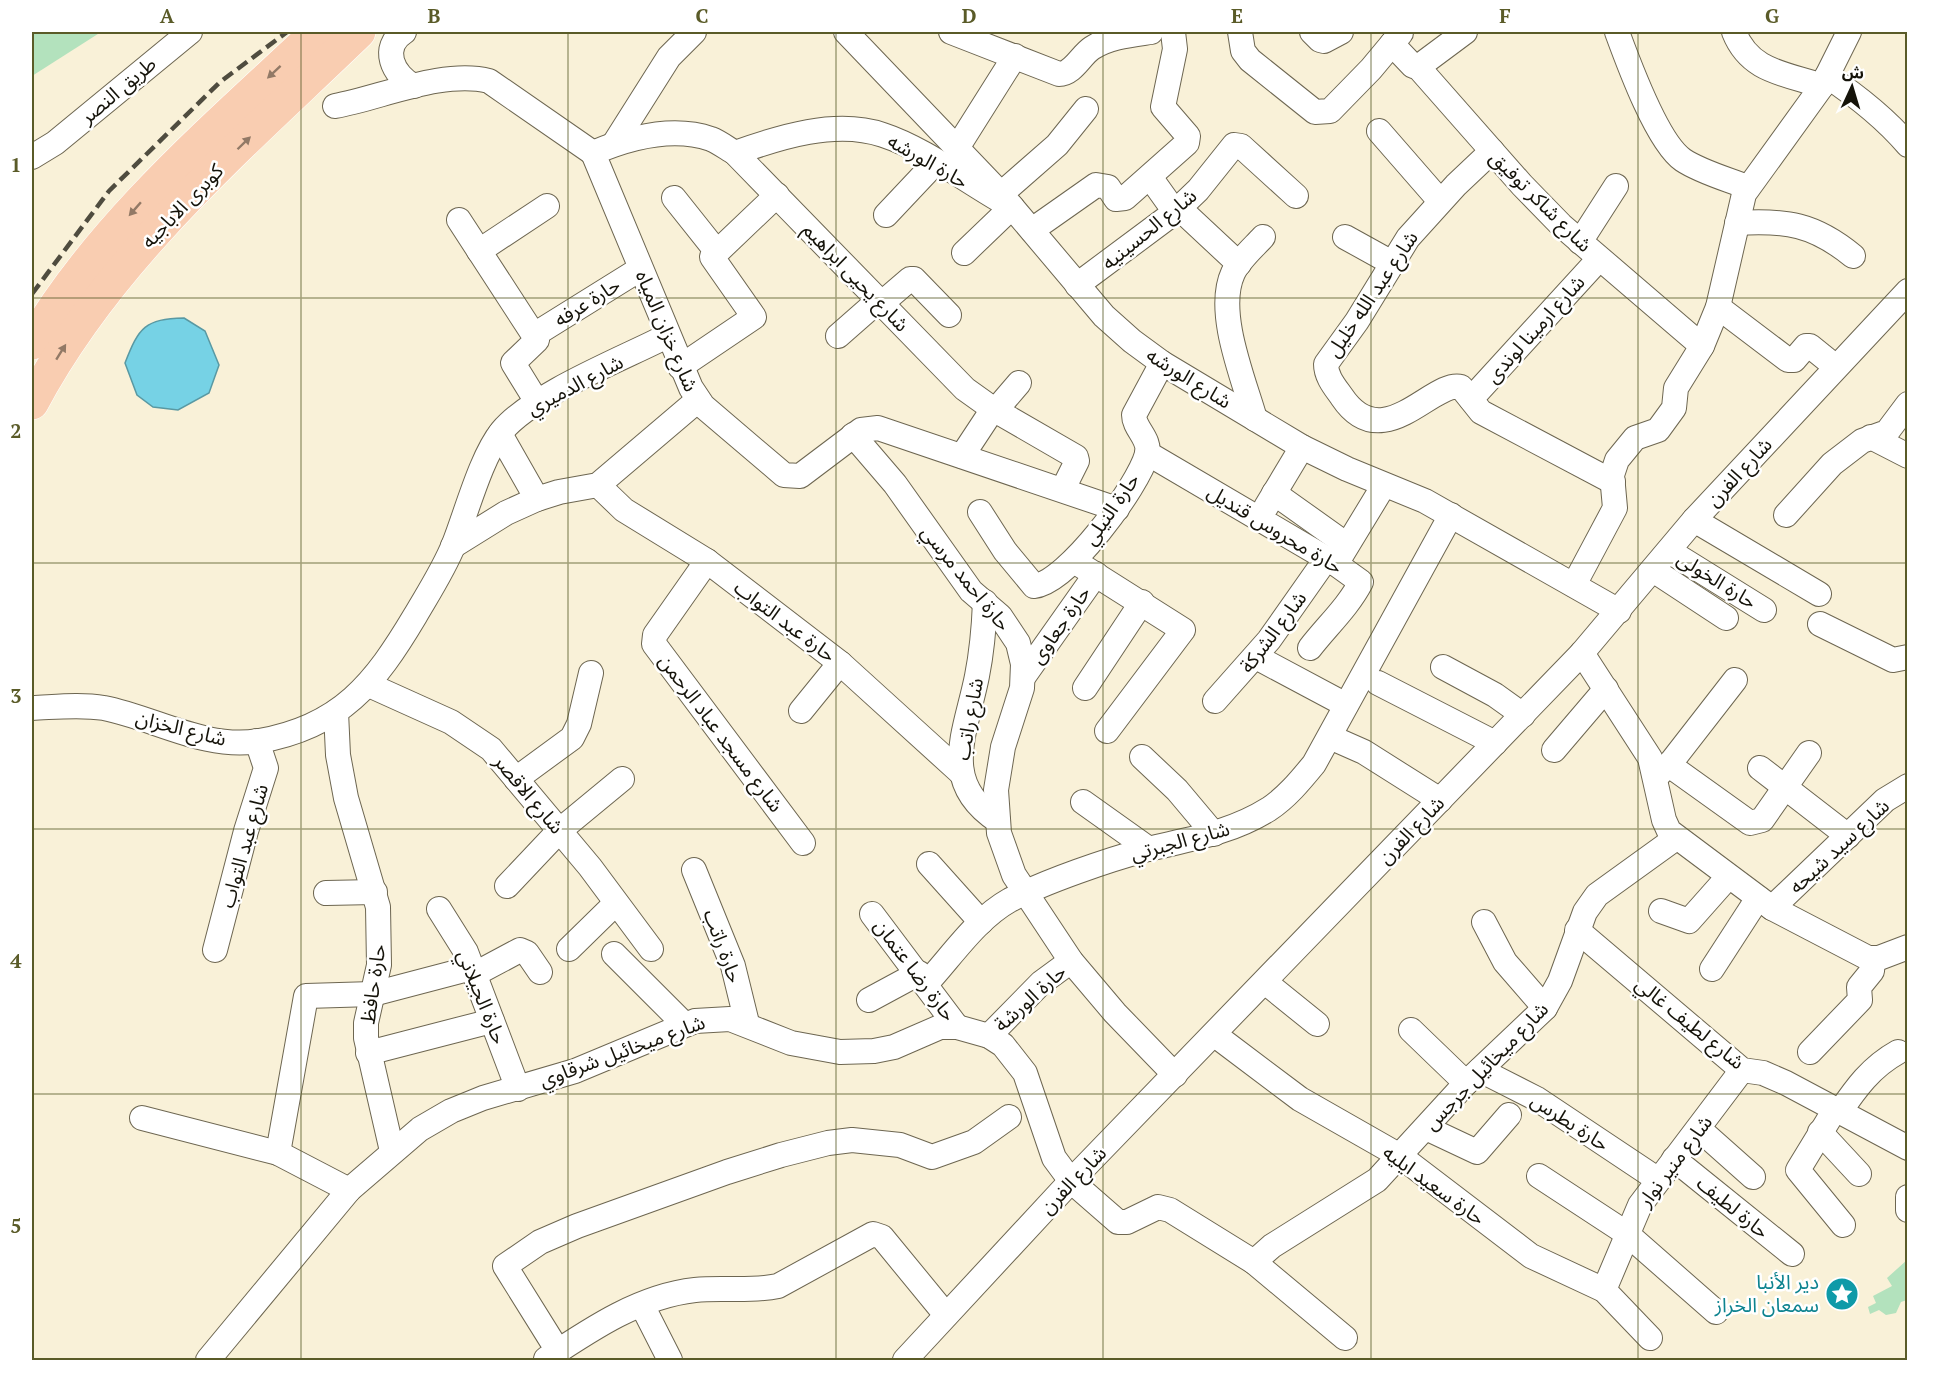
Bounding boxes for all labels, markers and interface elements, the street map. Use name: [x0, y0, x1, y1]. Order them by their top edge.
text: A: [160, 2, 175, 29]
text: B: [428, 2, 441, 29]
text: C: [695, 2, 709, 29]
text: D: [962, 2, 976, 29]
text: E: [1231, 2, 1243, 29]
text: F: [1499, 2, 1511, 29]
text: G: [1765, 2, 1779, 29]
street label: طريق النصر: [73, 50, 161, 130]
north arrow: [1822, 57, 1882, 117]
text: ش: [1841, 60, 1865, 84]
one-way arrow: [267, 64, 281, 78]
street label: حارة الورشه: [883, 127, 973, 194]
one-way arrow: [237, 136, 251, 150]
street label: شارع شاكر توفيق: [1483, 144, 1598, 259]
text: 1: [10, 151, 22, 178]
street label: كوبرى الاباجيه: [135, 157, 229, 254]
street label: شارع الحسينيه: [1095, 182, 1203, 277]
one-way arrow: [129, 201, 142, 216]
street label: شارع يحيى ابراهيم: [796, 216, 915, 339]
street label: شارع عبد الله خليل: [1319, 225, 1425, 363]
street label: شارع خزان المياه: [628, 266, 705, 396]
street label: شارع ارمينا لوندى: [1479, 269, 1592, 390]
street label: حارة عرفه: [549, 271, 625, 332]
street label: شارع الورشه: [1141, 341, 1237, 416]
one-way arrow: [55, 344, 66, 360]
street label: شارع الدميري: [522, 348, 629, 424]
text: 2: [10, 417, 22, 444]
street label: شارع الفرن: [1700, 431, 1779, 513]
street label: حارة النيلي: [1076, 467, 1147, 552]
street label: حارة محروس قنديل: [1203, 478, 1348, 580]
street label: حارة احمد مرسي: [913, 519, 1017, 638]
street label: حارة الخولى: [1672, 545, 1762, 615]
street label: حارة عبد التواب: [729, 573, 842, 668]
street label: حارة جعاوى: [1023, 580, 1096, 669]
street label: شارع الشركة: [1233, 585, 1314, 679]
street label: شارع مسجد عباد الرحمن: [651, 648, 790, 819]
street label: شارع راتب: [948, 676, 991, 763]
text: 3: [10, 682, 22, 709]
street label: شارع الخزان: [133, 703, 229, 754]
street label: شارع الاقصر: [486, 747, 571, 840]
street label: شارع عبد التواب: [213, 781, 276, 912]
street label: شارع الفرن: [1371, 790, 1451, 871]
street label: شارع سيد شيحه: [1783, 792, 1896, 901]
street label: شارع الجبرتي: [1127, 814, 1233, 869]
street label: حارة راتب: [698, 905, 749, 986]
street label: حارة رضا عتمان: [868, 913, 963, 1026]
street label: حارة حافظ: [354, 942, 391, 1026]
street label: حارة الجيلاني: [449, 946, 514, 1049]
text: 4: [10, 947, 22, 974]
street label: حارة الورشة: [988, 958, 1072, 1037]
street label: شارع لطيف غالي: [1628, 970, 1751, 1077]
street label: شارع ميخائيل جرجس: [1417, 996, 1555, 1137]
street label: شارع ميخائيل شرقاوي: [535, 1008, 709, 1096]
street label: حارة بطرس: [1526, 1086, 1615, 1157]
street label: شارع منير نوار: [1631, 1109, 1720, 1214]
street label: حارة سعيد ايليه: [1378, 1138, 1491, 1231]
street label: شارع الفرن: [1033, 1140, 1113, 1221]
street label: حارة لطيف: [1691, 1169, 1775, 1244]
text: 5: [10, 1212, 22, 1239]
place label: دير الأنبا سمعان الخراز: [1714, 1268, 1819, 1318]
place icon: دير الأنبا سمعان الخراز: [1824, 1276, 1860, 1312]

